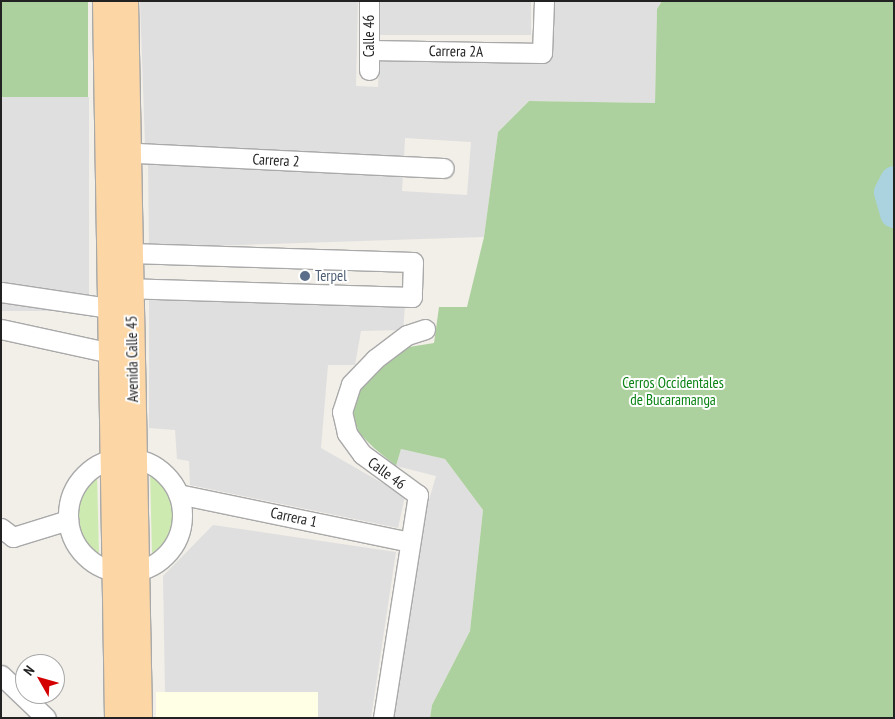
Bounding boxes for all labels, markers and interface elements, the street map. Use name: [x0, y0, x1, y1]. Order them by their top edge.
street label: Calle 46: [360, 15, 378, 57]
street label: Carrera 2A: [429, 42, 483, 60]
street label: Carrera 2: [252, 150, 300, 170]
place label: Terpel: [315, 267, 347, 285]
marker: Terpel: [299, 270, 311, 282]
street label: Avenida Calle 45: [122, 315, 142, 403]
park label: Cerros Occidentales de Bucaramanga: [622, 373, 724, 408]
street label: Calle 46: [365, 453, 409, 493]
street label: Carrera 1: [269, 503, 319, 531]
north arrow: [15, 654, 65, 704]
text: N: [20, 662, 38, 679]

